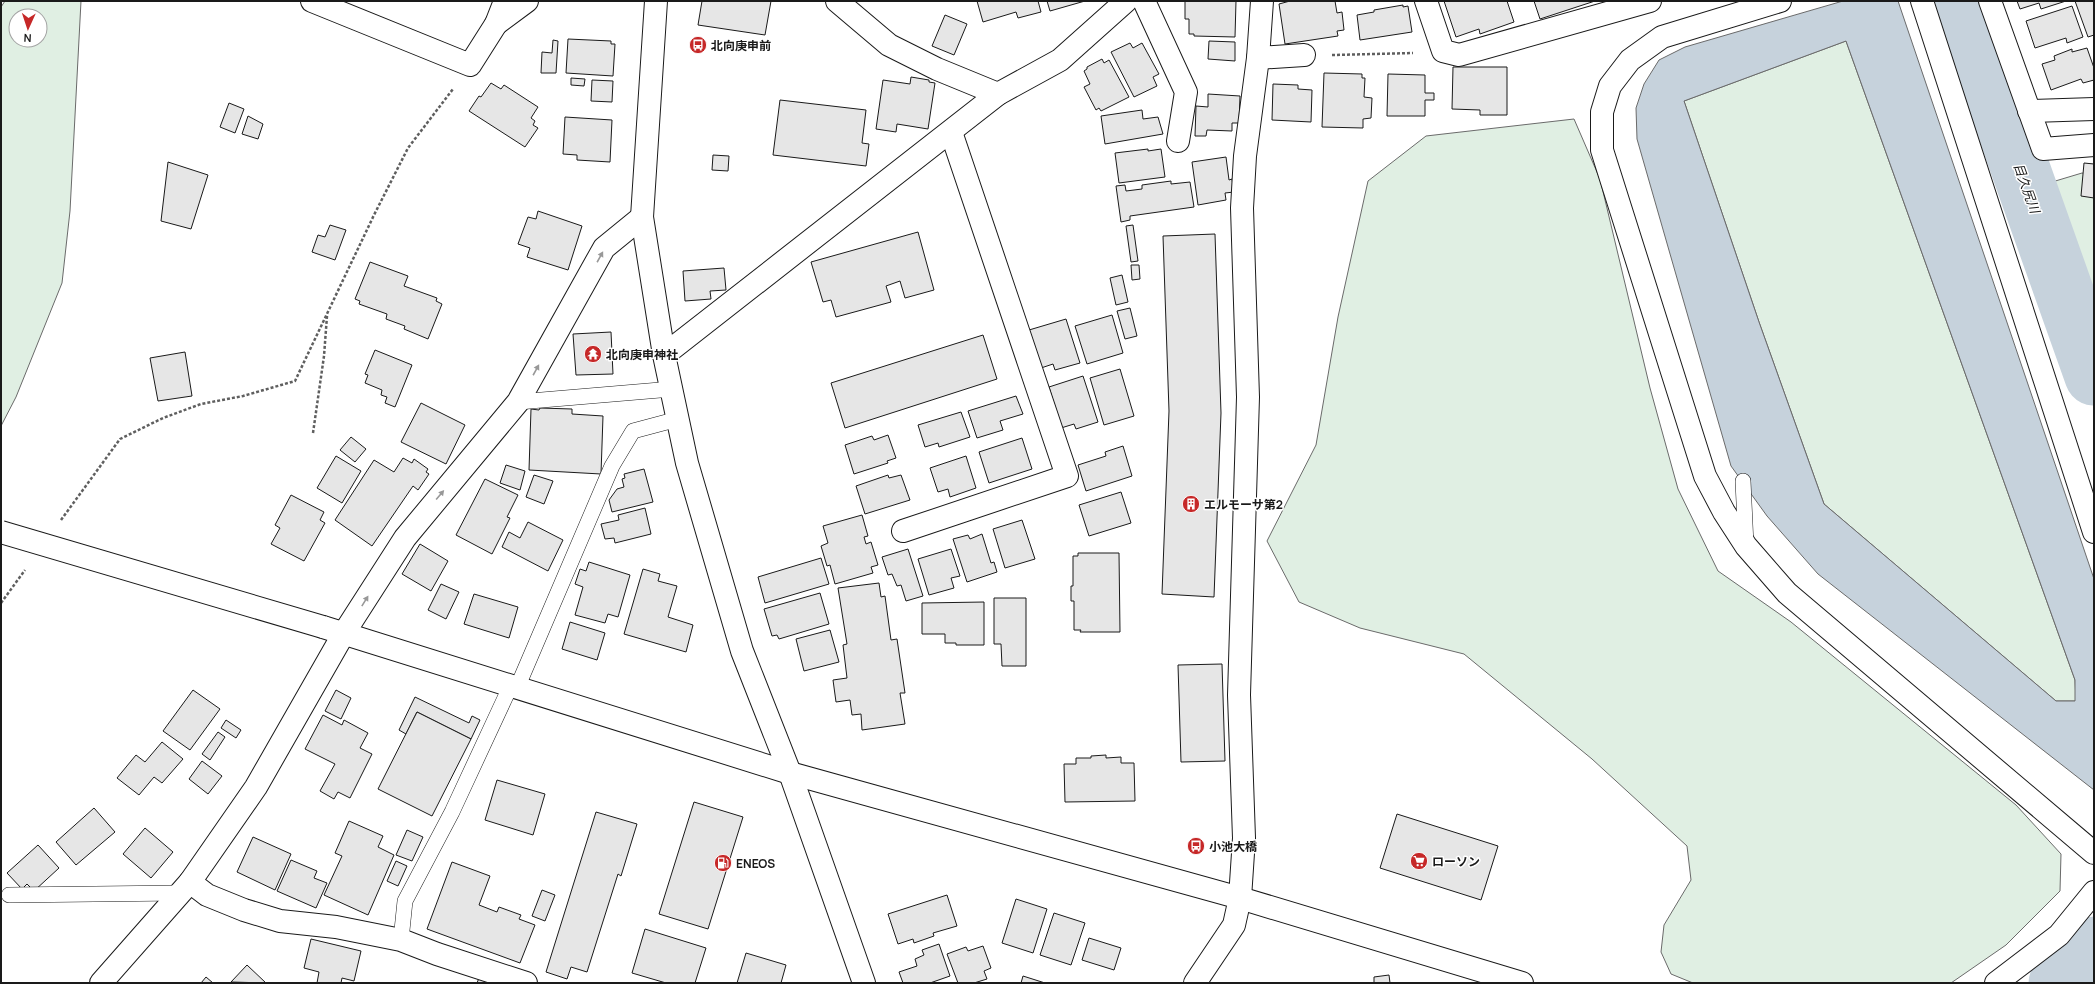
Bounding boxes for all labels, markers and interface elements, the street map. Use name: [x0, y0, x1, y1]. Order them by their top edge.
north arrow: [8, 8, 48, 48]
text: N: [23, 31, 32, 46]
bus stop icon: 北向庚申前: [688, 35, 708, 55]
place label: 北向庚申前: [711, 37, 771, 54]
water label: 目久尻川: [2010, 160, 2045, 217]
one-way arrow: [596, 251, 603, 263]
temple icon: 北向庚申神社: [583, 344, 603, 364]
place label: 北向庚申神社: [606, 346, 678, 363]
one-way arrow: [533, 364, 540, 376]
one-way arrow: [436, 490, 445, 500]
building icon: エルモーサ第2: [1181, 494, 1201, 514]
place label: エルモーサ第2: [1204, 496, 1283, 513]
one-way arrow: [361, 595, 368, 606]
bus stop icon: 小池大橋: [1186, 836, 1206, 856]
place label: 小池大橋: [1209, 838, 1258, 855]
supermarket icon: ローソン: [1409, 851, 1429, 871]
fuel station icon: ENEOS: [713, 853, 733, 873]
place label: ローソン: [1432, 853, 1480, 870]
place label: ENEOS: [736, 855, 775, 872]

